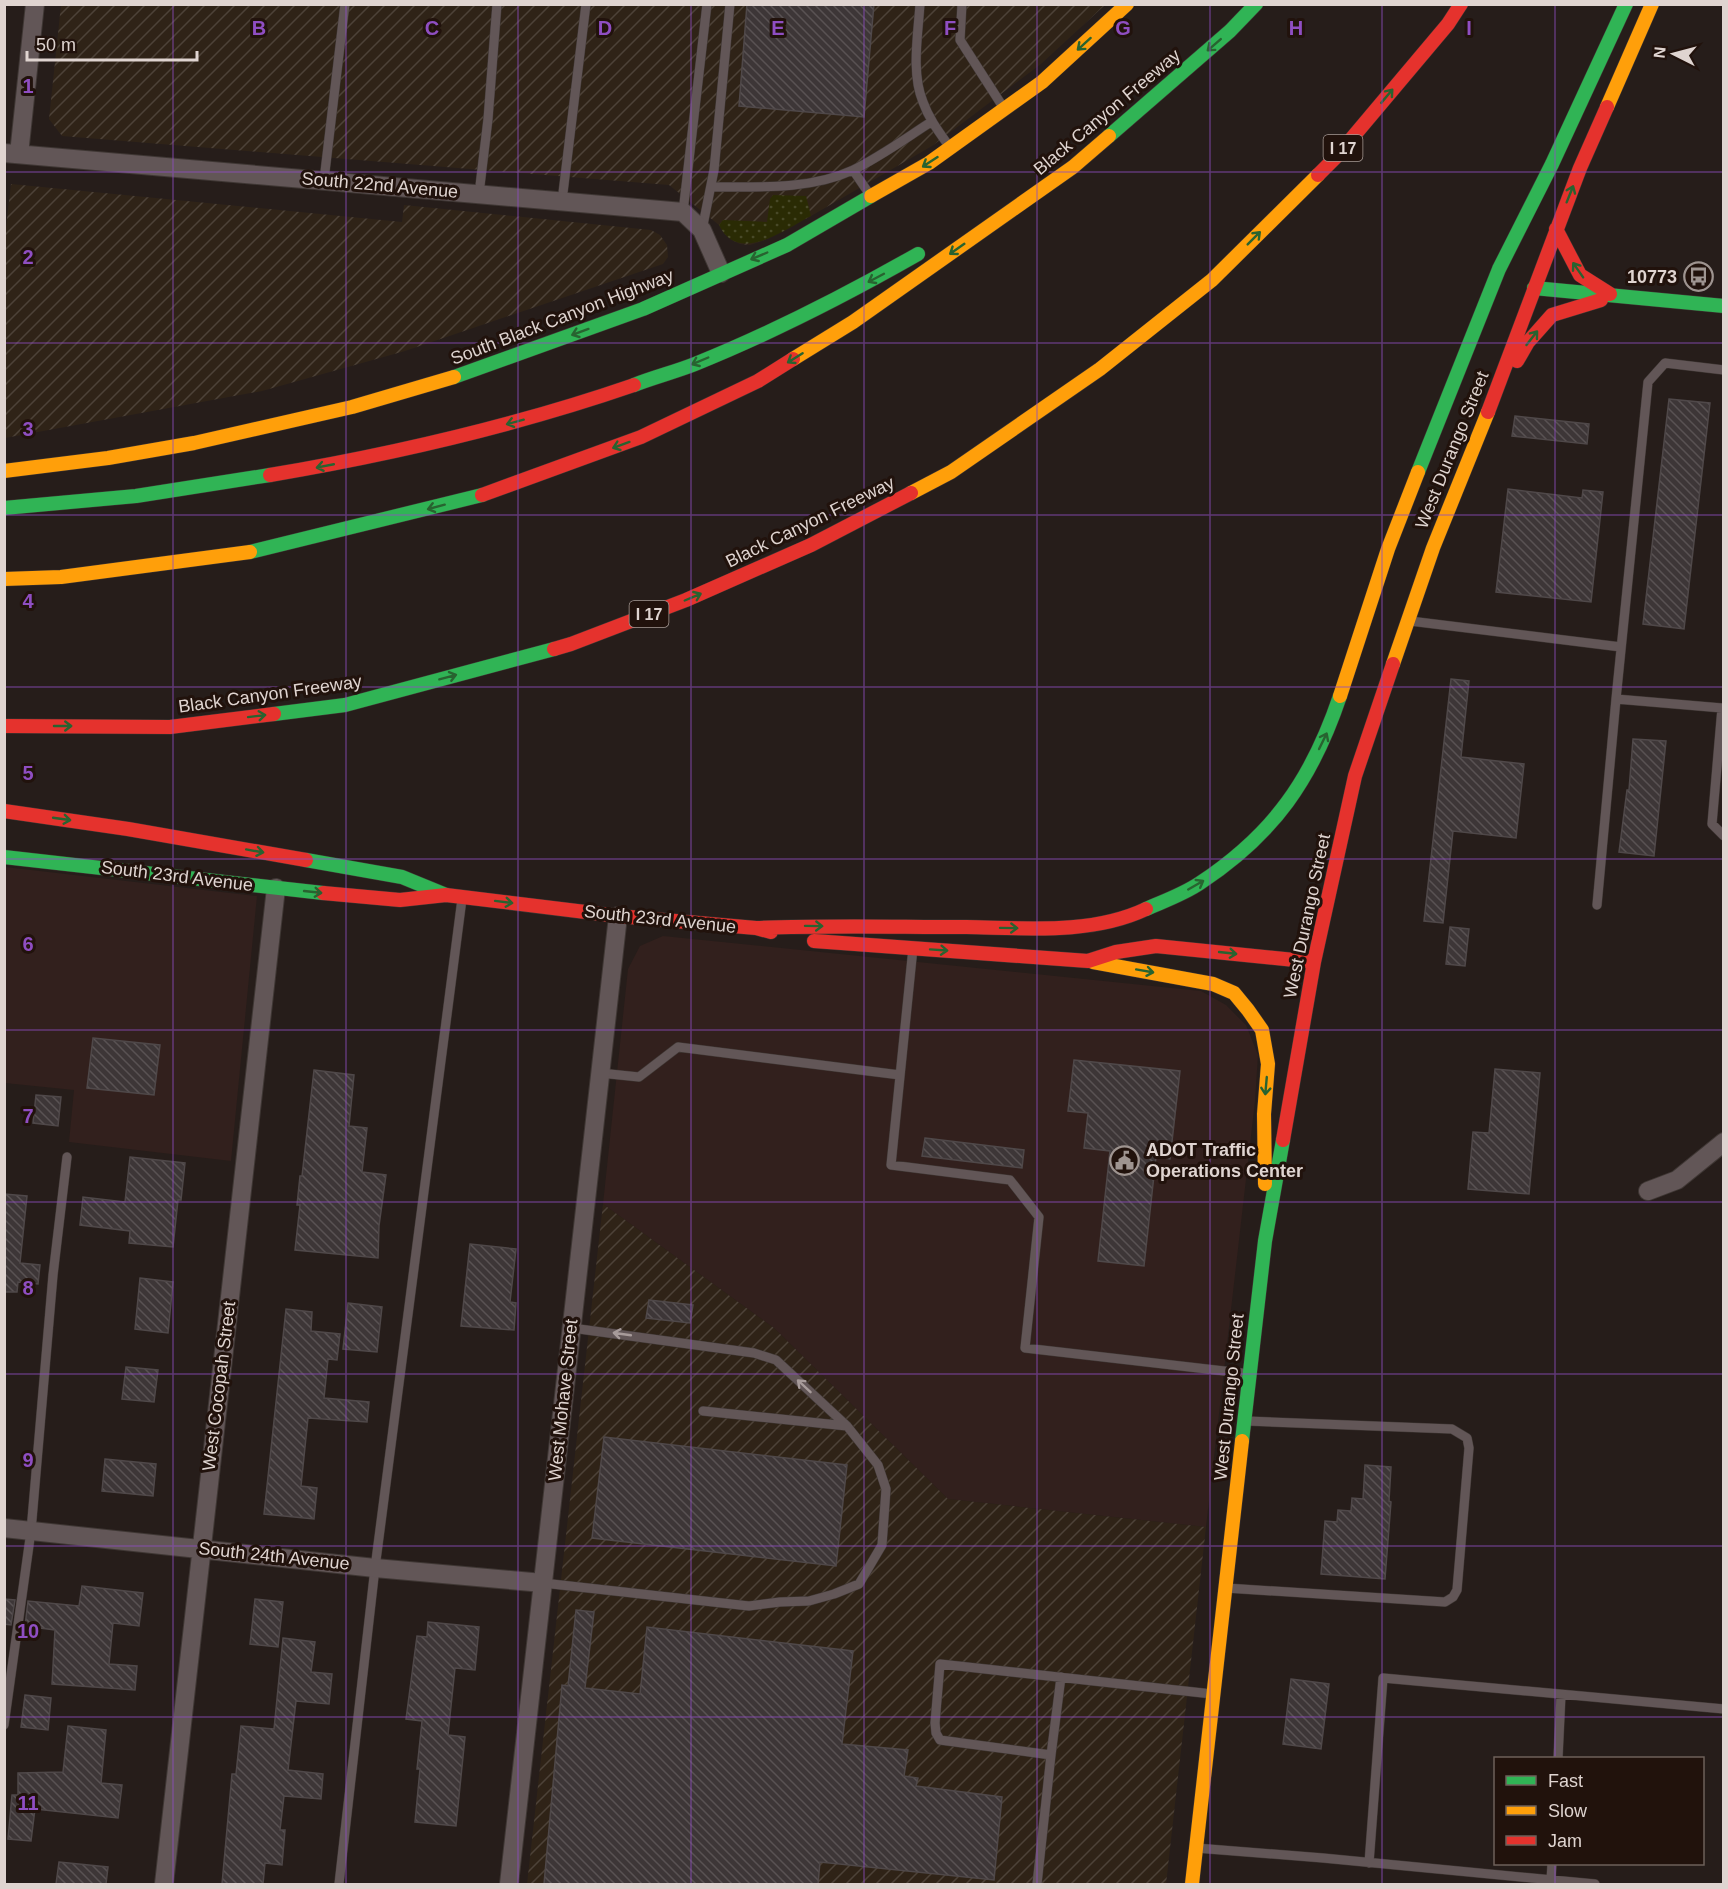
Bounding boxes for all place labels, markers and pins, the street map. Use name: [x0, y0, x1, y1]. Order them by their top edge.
bus stop icon: 10773: [1682, 261, 1714, 293]
place label: 10773: [1627, 267, 1677, 287]
place label: ADOT Traffic Operations Center: [1146, 1140, 1303, 1181]
public building icon: ADOT Traffic Operations Center: [1109, 1144, 1141, 1176]

